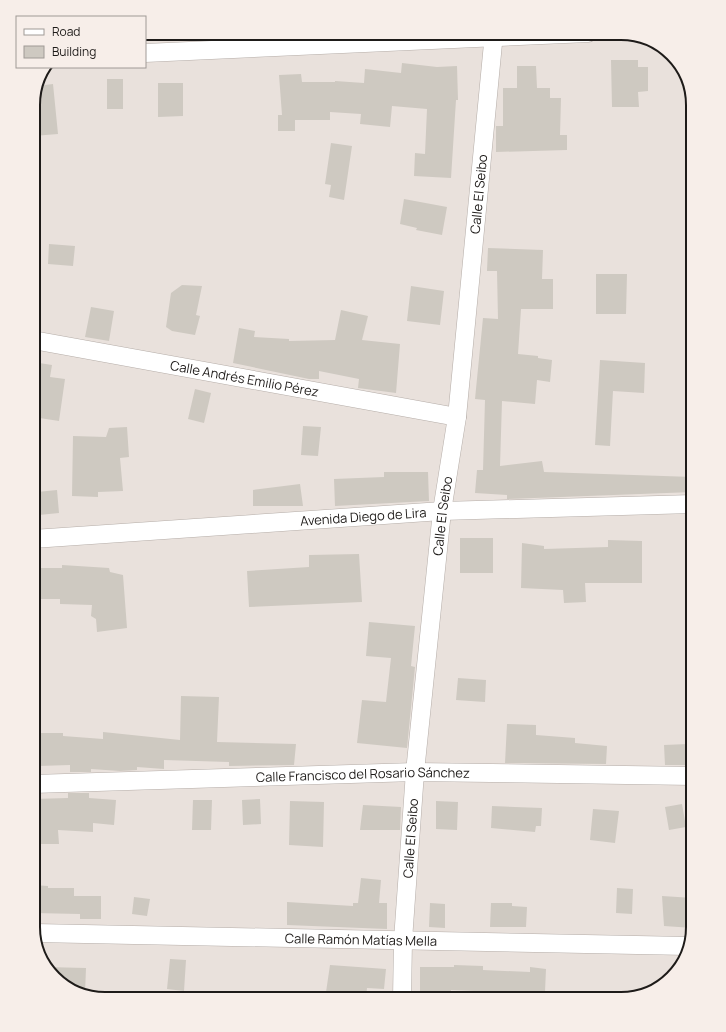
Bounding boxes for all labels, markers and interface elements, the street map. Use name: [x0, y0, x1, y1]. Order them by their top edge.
legend: [16, 16, 146, 68]
text: Road: [52, 23, 80, 40]
text: Building: [52, 43, 96, 60]
street label: Calle El Seibo: [466, 153, 491, 235]
street label: Calle Andrés Emilio Pérez: [169, 356, 320, 401]
street label: Calle El Seibo: [428, 475, 456, 557]
street label: Avenida Diego de Lira: [300, 503, 427, 530]
street label: Calle Francisco del Rosario Sánchez: [255, 763, 470, 786]
street label: Calle El Seibo: [398, 797, 422, 879]
street label: Calle Ramón Matías Mella: [285, 929, 437, 950]

